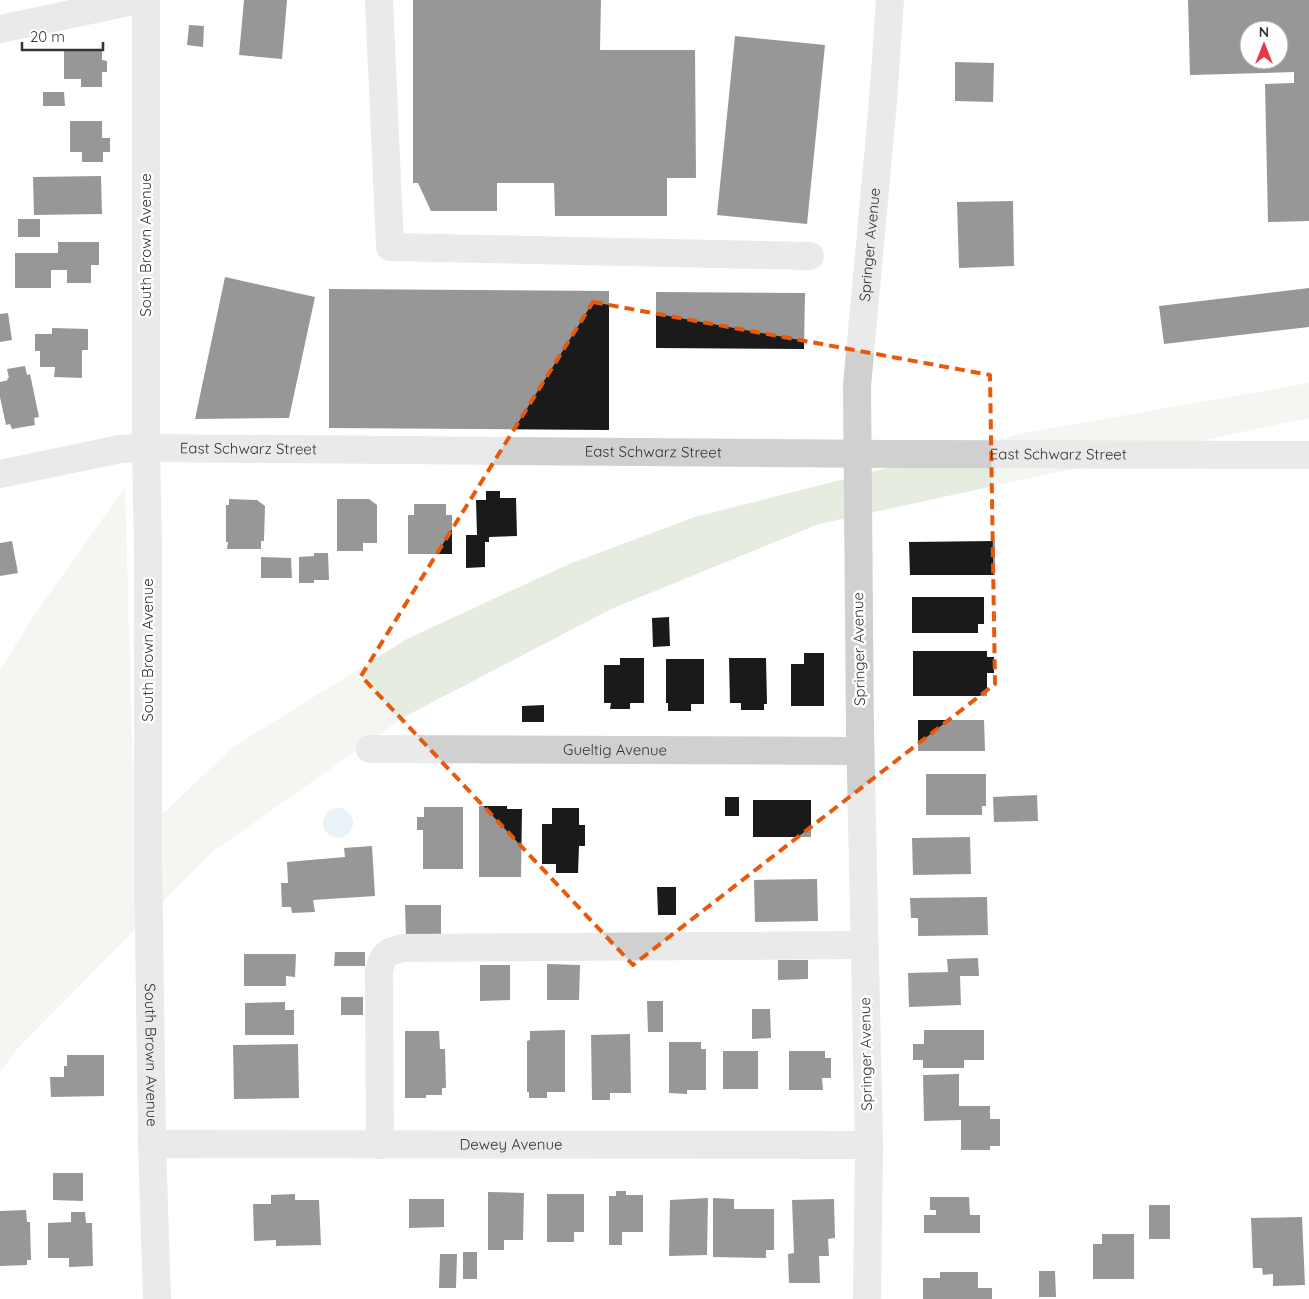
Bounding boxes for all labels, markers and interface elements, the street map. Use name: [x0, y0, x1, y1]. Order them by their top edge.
scale bar: [22, 20, 104, 52]
north arrow: [1239, 20, 1289, 70]
text: N: [1259, 23, 1269, 41]
text: 20 m: [30, 27, 65, 46]
street label: South Brown Avenue: [136, 173, 155, 317]
street label: Springer Avenue: [855, 187, 884, 302]
street label: East Schwarz Street: [180, 438, 317, 458]
street label: East Schwarz Street: [585, 442, 722, 462]
street label: East Schwarz Street: [990, 444, 1127, 464]
street label: South Brown Avenue: [138, 578, 157, 722]
street label: Springer Avenue: [848, 592, 869, 706]
street label: Gueltig Avenue: [563, 740, 667, 759]
street label: South Brown Avenue: [141, 983, 162, 1127]
street label: Springer Avenue: [855, 997, 876, 1111]
street label: Dewey Avenue: [459, 1134, 563, 1154]

